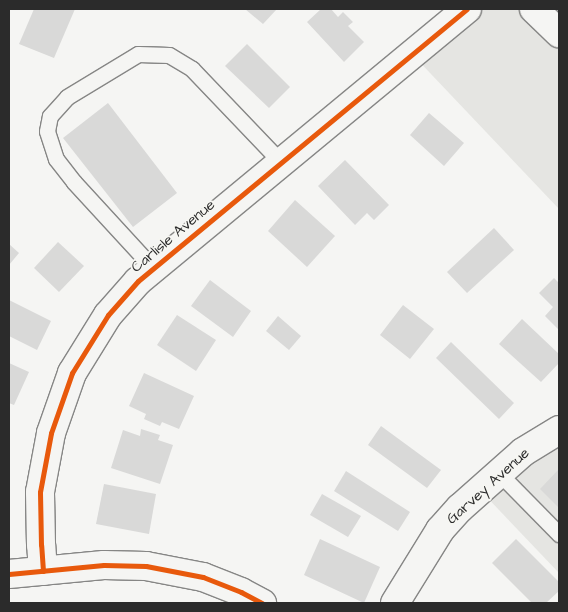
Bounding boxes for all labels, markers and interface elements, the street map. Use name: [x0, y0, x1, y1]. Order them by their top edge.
street label: Carlisle Avenue: [127, 196, 219, 276]
street label: Garvey Avenue: [443, 444, 533, 528]

